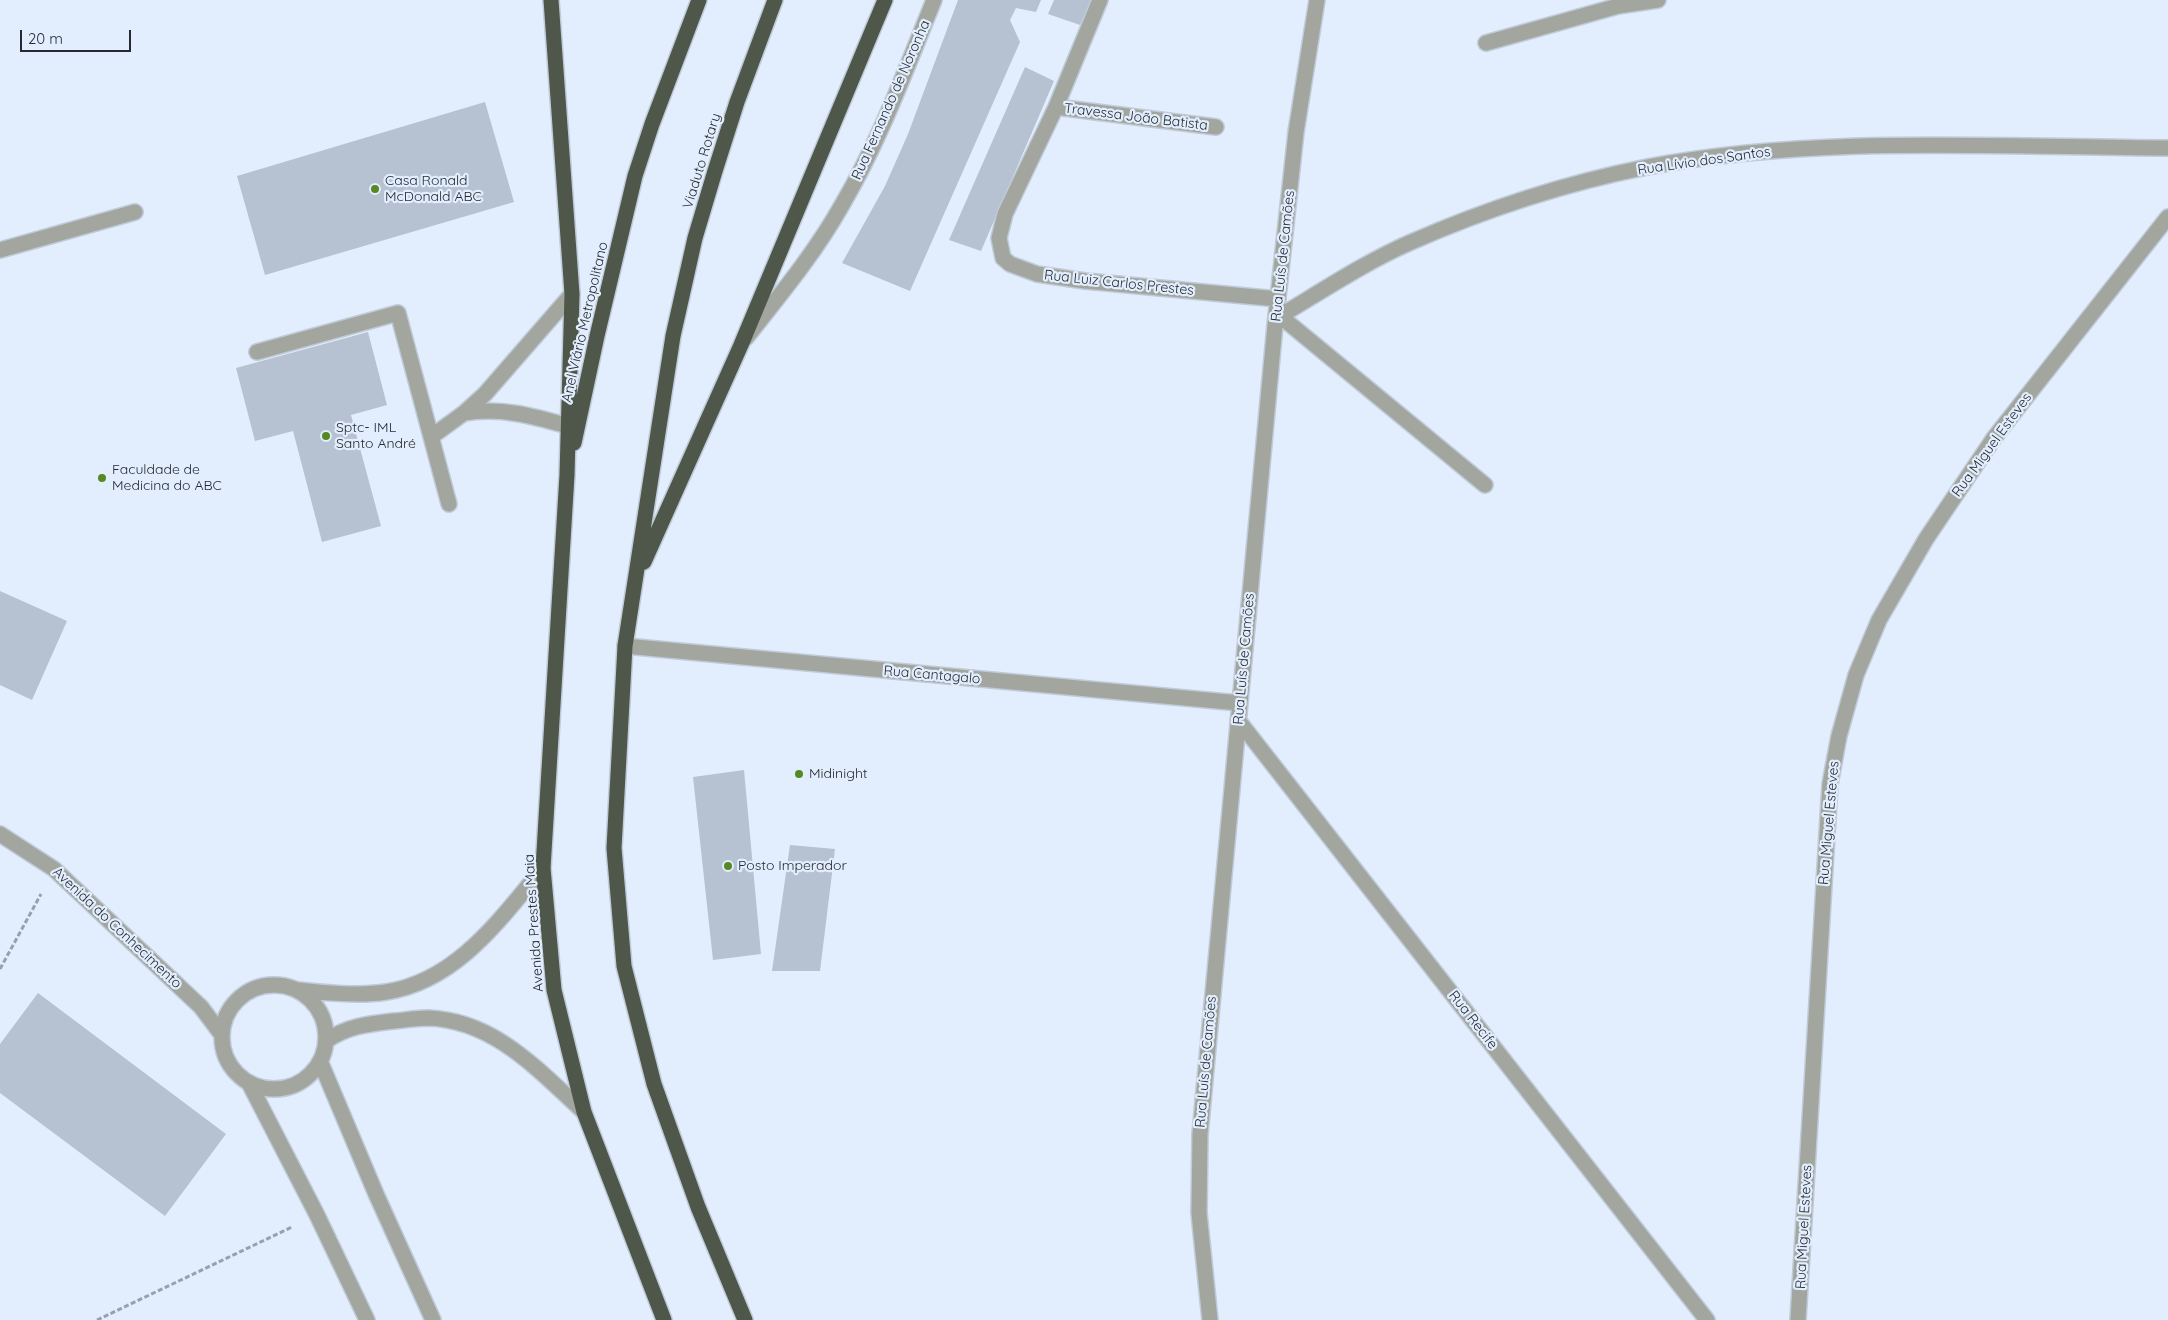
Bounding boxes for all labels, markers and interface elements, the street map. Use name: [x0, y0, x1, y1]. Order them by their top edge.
street label: Rua Fernando de Noronha: [848, 18, 934, 182]
scale bar: [22, 20, 134, 52]
text: 20 m: [28, 29, 63, 48]
street label: Travessa João Batista: [1063, 100, 1209, 134]
street label: Viaduto Rotary: [680, 111, 724, 211]
street label: Rua Lívio dos Santos: [1636, 143, 1772, 179]
place label: Casa Ronald McDonald ABC: [385, 173, 482, 206]
marker: Casa Ronald McDonald ABC: [369, 183, 381, 195]
street label: Rua Luís de Camões: [1268, 190, 1298, 322]
street label: Anel Viário Metropolitano: [558, 240, 612, 404]
street label: Rua Luiz Carlos Prestes: [1043, 267, 1195, 299]
street label: Rua Miguel Esteves: [1949, 390, 2035, 500]
place label: Sptc- IML Santo André: [336, 420, 416, 452]
marker: Sptc- IML Santo André: [320, 430, 332, 442]
place label: Faculdade de Medicina do ABC: [112, 462, 222, 494]
marker: Faculdade de Medicina do ABC: [96, 472, 108, 484]
street label: Rua Luís de Camões: [1230, 593, 1258, 725]
street label: Rua Cantagalo: [883, 662, 981, 688]
street label: Rua Miguel Esteves: [1815, 760, 1843, 886]
place label: Midinight: [809, 766, 868, 782]
marker: Midinight: [793, 768, 805, 780]
street label: Avenida Prestes Maia: [521, 853, 547, 993]
place label: Posto Imperador: [738, 858, 847, 874]
marker: Posto Imperador: [722, 860, 734, 872]
street label: Avenida do Conhecimento: [49, 864, 185, 992]
street label: Rua Recife: [1445, 987, 1501, 1053]
street label: Rua Luís de Camões: [1192, 996, 1220, 1128]
street label: Rua Miguel Esteves: [1792, 1164, 1816, 1290]

